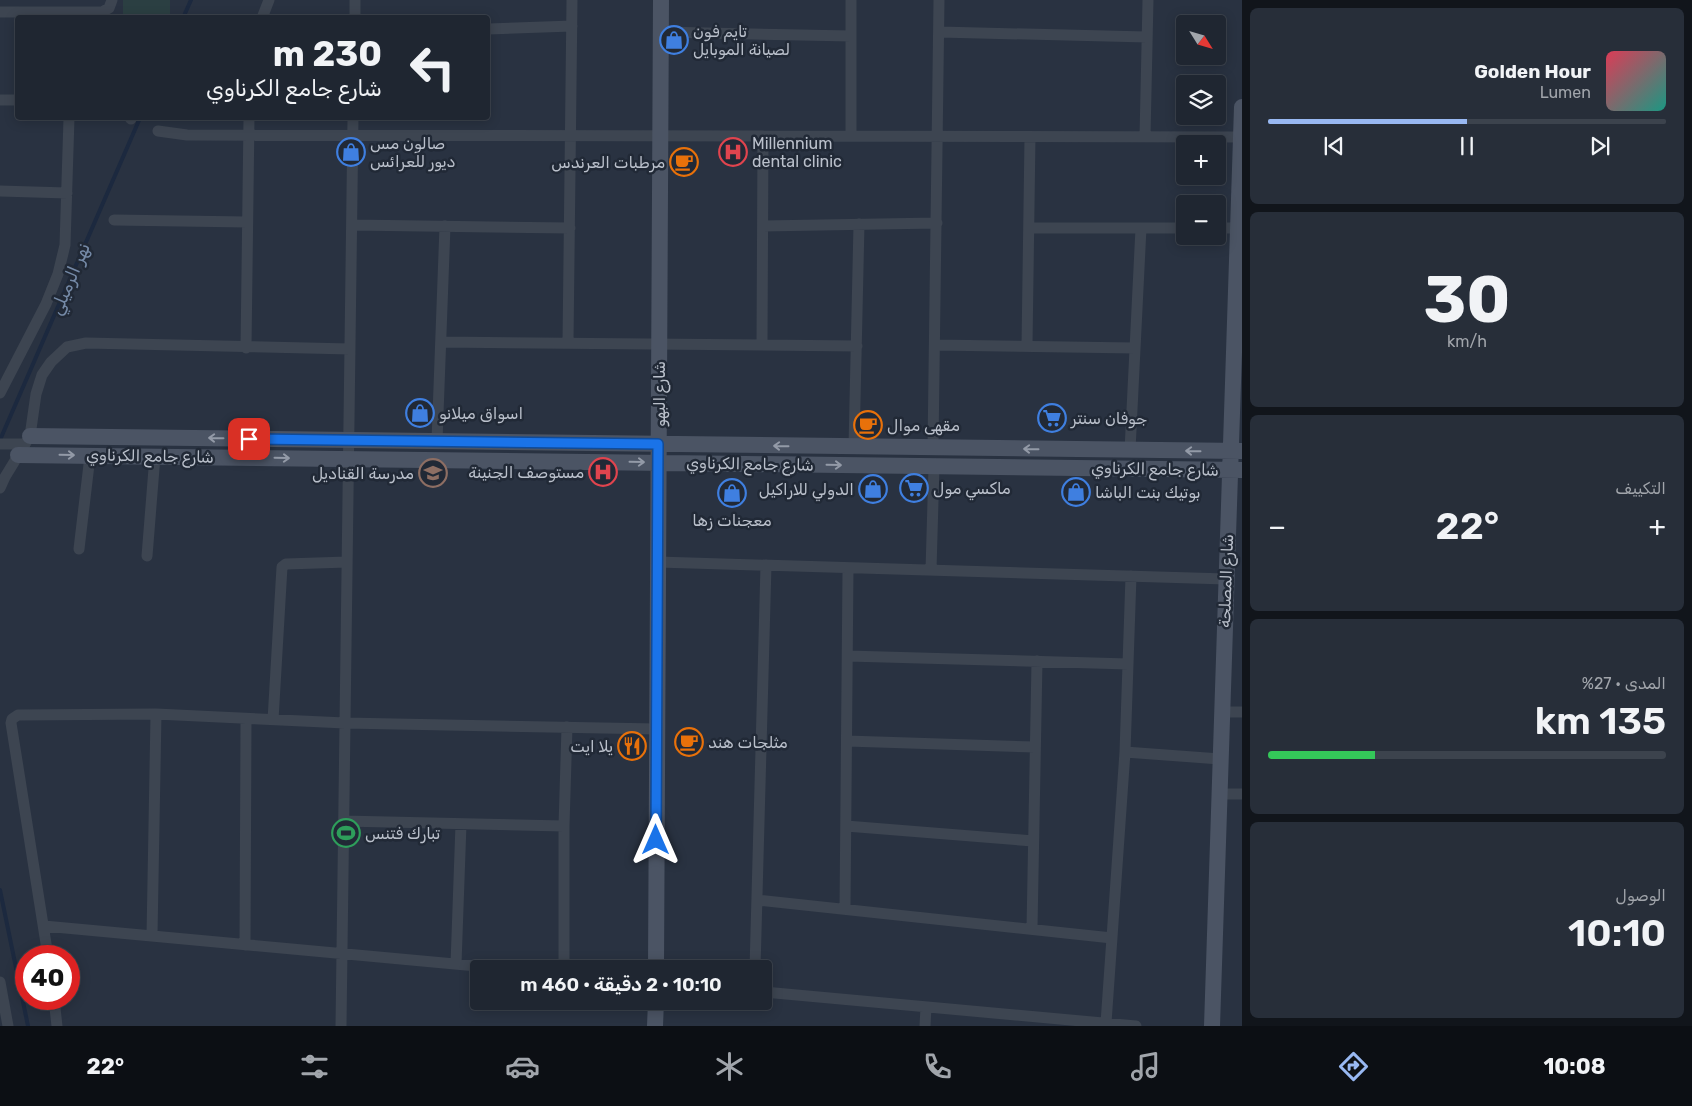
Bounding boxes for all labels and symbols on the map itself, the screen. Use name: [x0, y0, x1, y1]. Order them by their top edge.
north arrow: [1176, 15, 1226, 65]
place label: تايم فون لصيانة الموبايل: [693, 22, 790, 60]
shop icon: تايم فون لصيانة الموبايل: [659, 25, 689, 55]
place label: صالون مس ديور للعرائس: [370, 134, 456, 172]
place label: Millennium dental clinic: [752, 134, 842, 171]
shop icon: صالون مس ديور للعرائس: [336, 137, 366, 167]
hospital icon: Millennium dental clinic: [718, 137, 748, 167]
cafe icon: مرطبات العرندس: [669, 147, 699, 177]
place label: مرطبات العرندس: [551, 153, 665, 173]
water label: نهر الرميلي: [45, 239, 97, 319]
street label: شارع البهو: [650, 361, 671, 427]
shop icon: اسواق ميلانو: [405, 398, 435, 428]
supermarket icon: جوفان سنتر: [1037, 403, 1067, 433]
place label: اسواق ميلانو: [439, 404, 523, 424]
place label: جوفان سنتر: [1070, 409, 1147, 429]
cafe icon: مقهى موال: [853, 410, 883, 440]
place label: مقهى موال: [887, 416, 960, 436]
pin: [228, 418, 270, 460]
one-way arrow: [208, 434, 224, 443]
one-way arrow: [773, 441, 789, 450]
one-way arrow: [1023, 444, 1040, 454]
street label: شارع جامع الكرناوي: [86, 445, 214, 469]
one-way arrow: [1186, 446, 1202, 456]
one-way arrow: [58, 450, 74, 460]
one-way arrow: [273, 453, 289, 463]
street label: شارع جامع الكرناوي: [686, 453, 814, 477]
hospital icon: مستوصف الجنينة: [588, 457, 618, 487]
school or university icon: مدرسة القناديل: [418, 458, 448, 488]
one-way arrow: [628, 458, 644, 467]
street label: شارع جامع الكرناوي: [1091, 458, 1219, 482]
one-way arrow: [826, 460, 842, 470]
place label: مستوصف الجنينة: [468, 463, 584, 483]
place label: مدرسة القناديل: [312, 464, 414, 484]
supermarket icon: ماكسي مول: [899, 473, 929, 503]
shop icon: الدولي للاراكيل: [858, 474, 888, 504]
shop icon: بوتيك بنت الباشا: [1061, 477, 1091, 507]
shop icon: معجنات زها: [717, 478, 747, 508]
place label: ماكسي مول: [933, 479, 1011, 501]
place label: الدولي للاراكيل: [759, 480, 854, 502]
place label: بوتيك بنت الباشا: [1095, 483, 1201, 503]
place label: معجنات زها: [692, 511, 772, 531]
street label: شارع المصلحة: [1215, 534, 1239, 628]
cafe icon: مثلجات هند: [674, 727, 704, 757]
restaurant icon: يلا ايت: [617, 731, 647, 761]
place label: مثلجات هند: [708, 733, 788, 752]
place label: يلا ايت: [570, 737, 613, 756]
position arrow: [629, 813, 681, 865]
sports icon: تبارك فتنس: [331, 818, 361, 848]
place label: تبارك فتنس: [365, 824, 440, 844]
speed limit sign: 40: [15, 945, 80, 1010]

